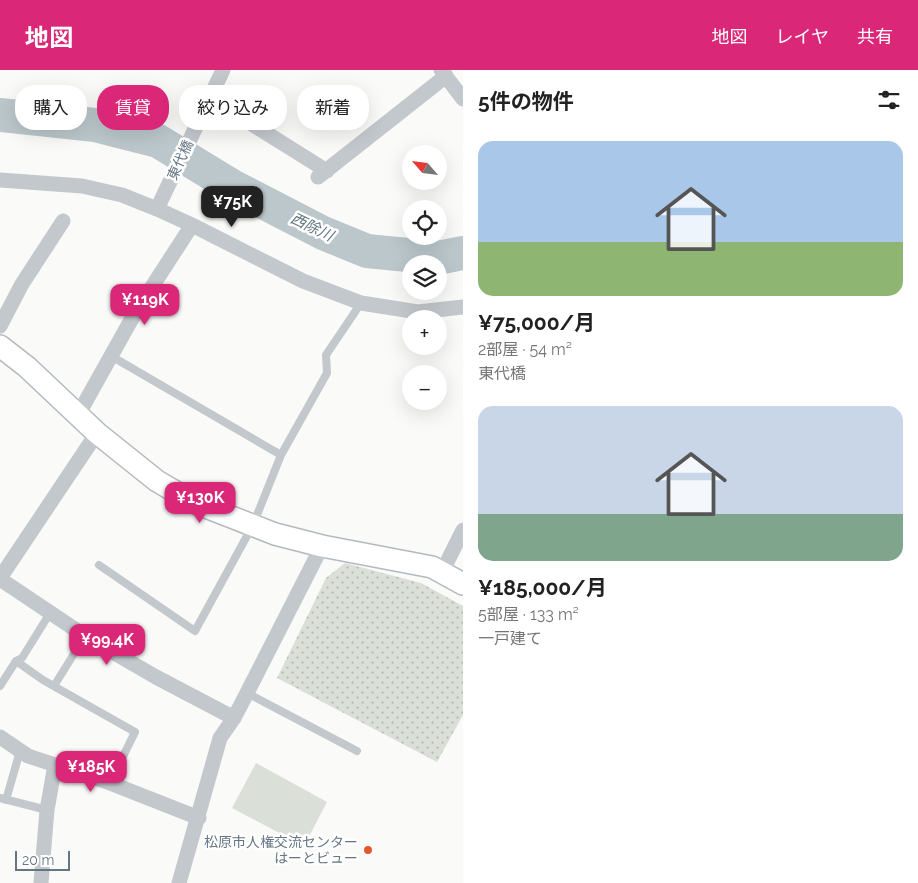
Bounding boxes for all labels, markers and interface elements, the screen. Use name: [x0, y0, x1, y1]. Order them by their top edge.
text: 地図: [25, 23, 73, 52]
text: 地図: [712, 26, 748, 47]
text: レイヤ: [776, 26, 829, 47]
text: 共有: [857, 26, 893, 47]
chip: 購入: [15, 85, 87, 130]
chip: 賃貸: [97, 85, 169, 130]
chip: 絞り込み: [179, 85, 287, 130]
chip: 新着: [297, 85, 369, 130]
icon: filters: [875, 86, 903, 114]
text: 5件の物件: [478, 89, 574, 114]
street label: 東代橋: [164, 138, 196, 182]
north arrow: [402, 145, 448, 190]
map controls: [402, 145, 447, 410]
icon: home: [646, 174, 736, 264]
pin: ¥75K: [202, 186, 262, 228]
text: ¥75K: [212, 192, 252, 211]
button: locate: [402, 200, 447, 245]
water label: 西除川: [288, 209, 338, 246]
button: layers: [402, 255, 447, 300]
pin: ¥119K: [110, 284, 180, 326]
text: ¥119K: [121, 290, 169, 309]
button: +: [402, 310, 447, 355]
text: ¥75,000/月: [478, 310, 595, 335]
text: 2部屋 · 54 m²: [478, 340, 572, 359]
text: 東代橋: [478, 364, 526, 383]
button: −: [402, 365, 447, 410]
icon: home: [646, 439, 736, 529]
pin: ¥130K: [165, 482, 235, 524]
text: ¥130K: [176, 488, 224, 507]
text: ¥185,000/月: [478, 575, 607, 600]
text: 5部屋 · 133 m²: [478, 605, 579, 624]
pin: ¥99.4K: [66, 624, 148, 666]
text: 一戸建て: [478, 629, 542, 648]
text: ¥99.4K: [80, 630, 134, 649]
pin: ¥185K: [56, 750, 126, 793]
text: ¥185K: [67, 757, 115, 776]
place label: 松原市人権交流センター はーとビュー: [204, 834, 358, 866]
marker: 松原市人権交流センター はーとビュー: [362, 844, 374, 856]
scale bar: [15, 848, 70, 871]
text: 20 m: [22, 852, 54, 868]

